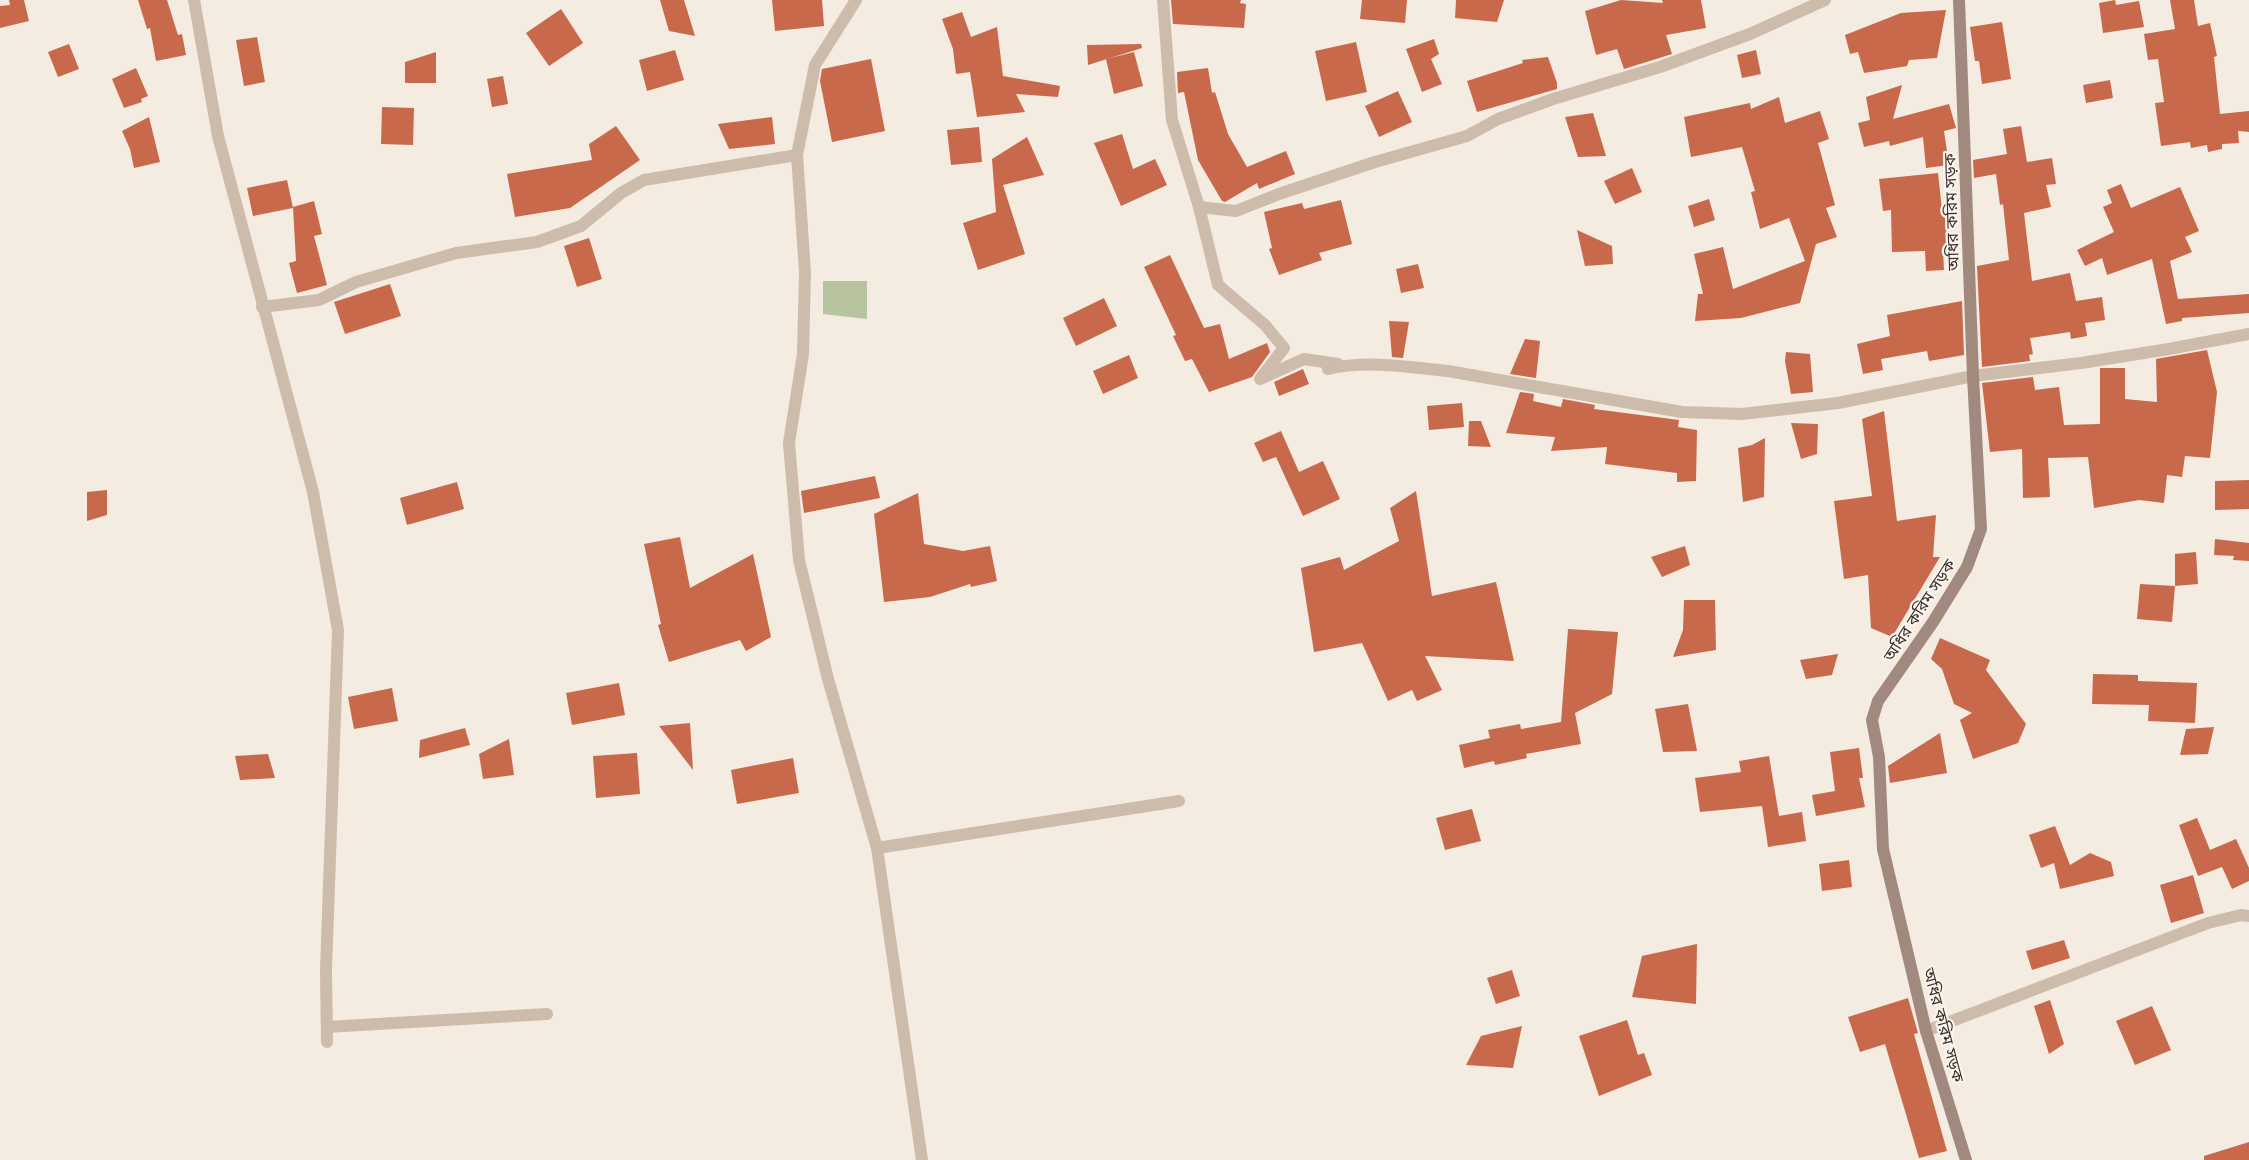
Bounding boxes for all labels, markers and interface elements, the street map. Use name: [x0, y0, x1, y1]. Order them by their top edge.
street label: অধির করিম সড়ক: [1939, 152, 1963, 272]
street label: অধির করিম সড়ক: [1878, 554, 1960, 666]
street label: অধির করিম সড়ক: [1919, 965, 1969, 1085]

